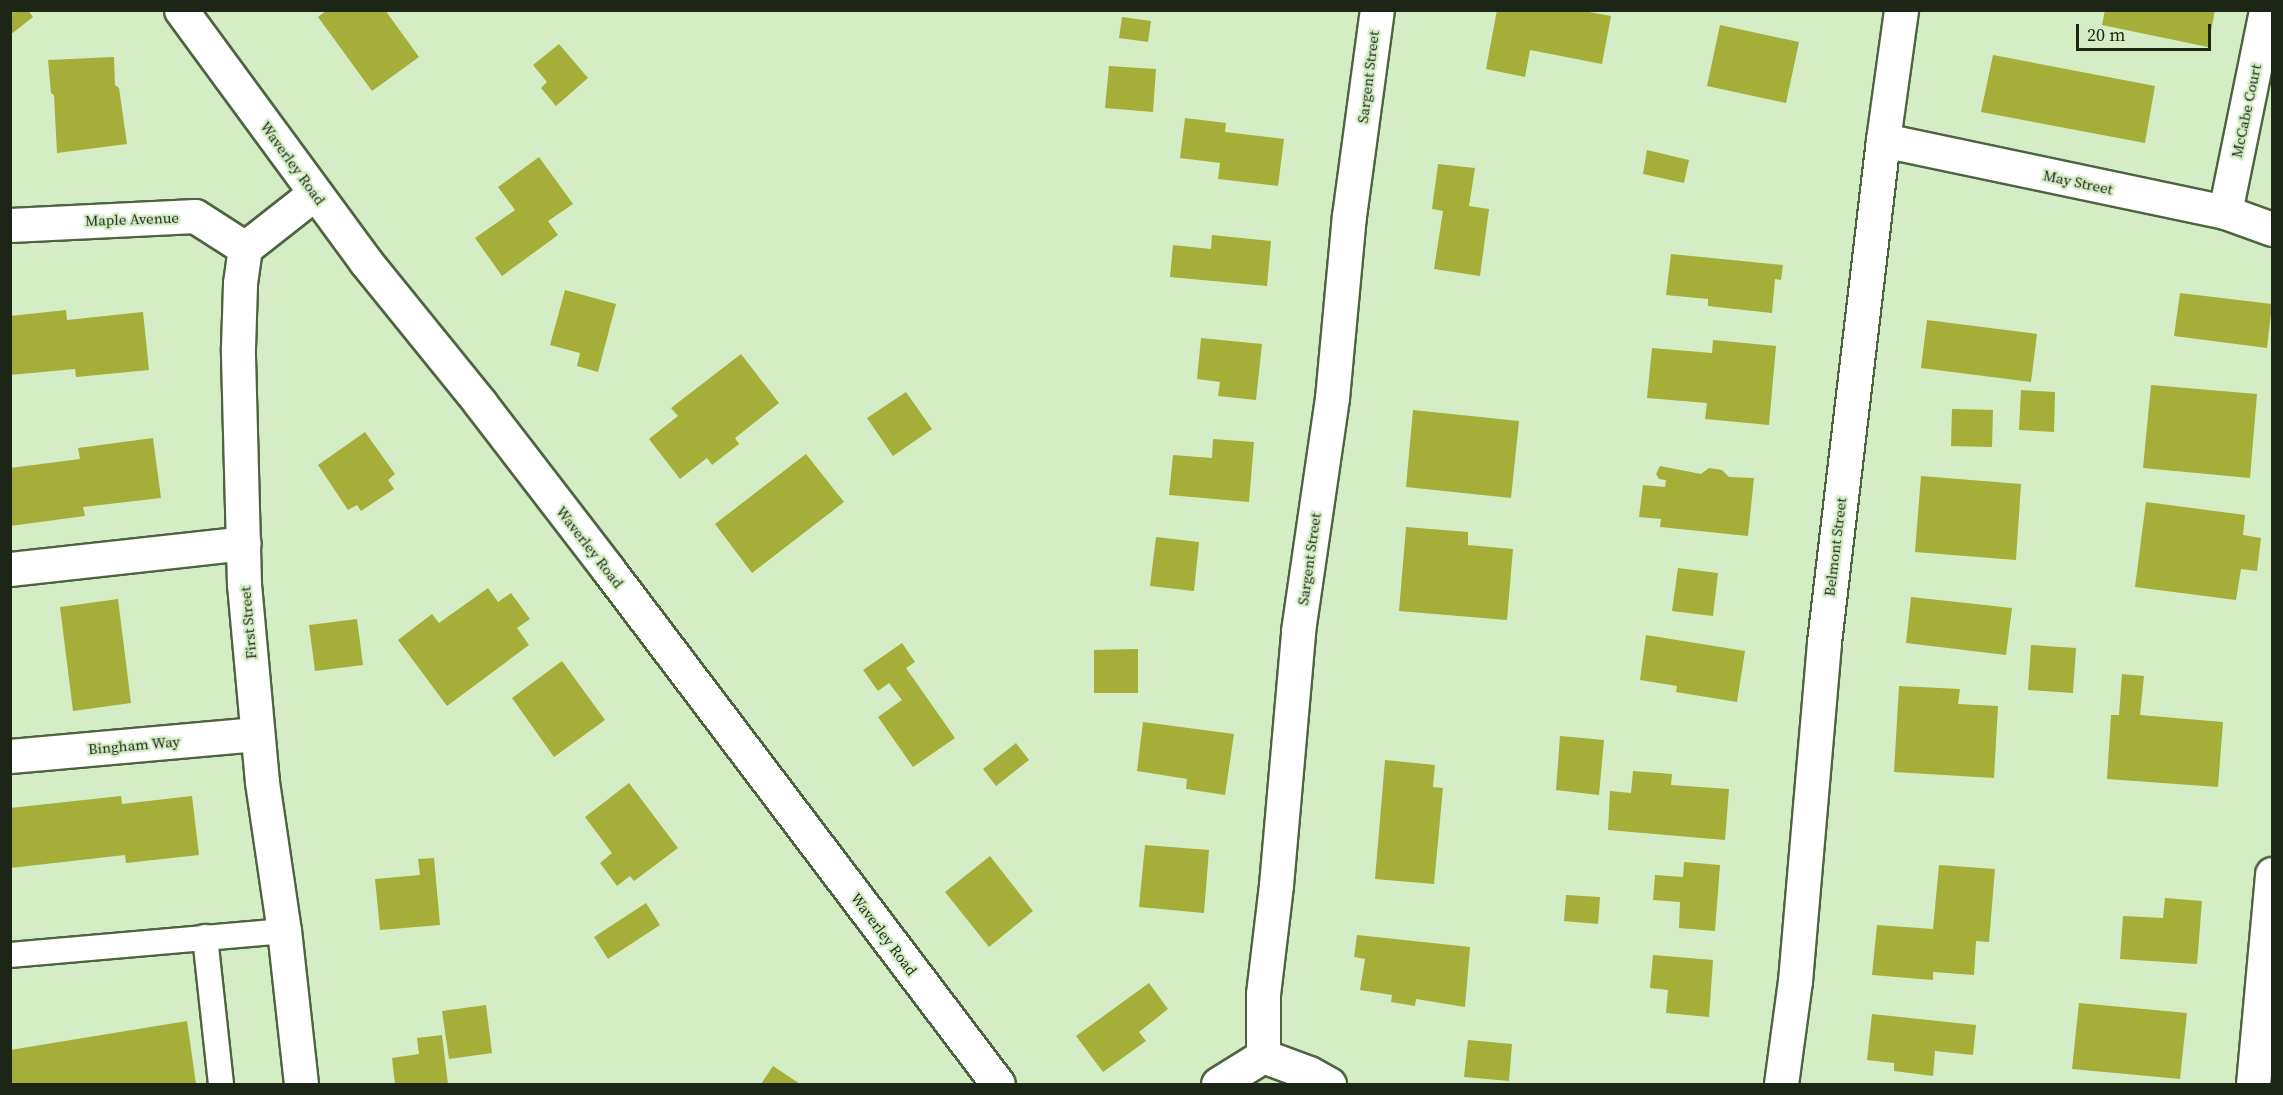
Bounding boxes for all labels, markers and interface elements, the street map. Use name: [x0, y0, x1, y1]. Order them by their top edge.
scale bar: [2079, 12, 2214, 50]
text: 20 m: [2087, 22, 2125, 47]
street label: Sargent Street: [1353, 30, 1383, 124]
street label: McCabe Court: [2227, 63, 2265, 159]
street label: Waverley Road: [257, 118, 329, 208]
street label: May Street: [2042, 166, 2114, 198]
street label: Maple Avenue: [85, 208, 179, 230]
street label: Belmont Street: [1820, 497, 1850, 597]
street label: Waverley Road: [552, 502, 628, 592]
street label: Sargent Street: [1294, 512, 1324, 606]
street label: First Street: [236, 586, 260, 660]
street label: Bingham Way: [87, 732, 181, 758]
street label: Waverley Road: [847, 889, 921, 979]

